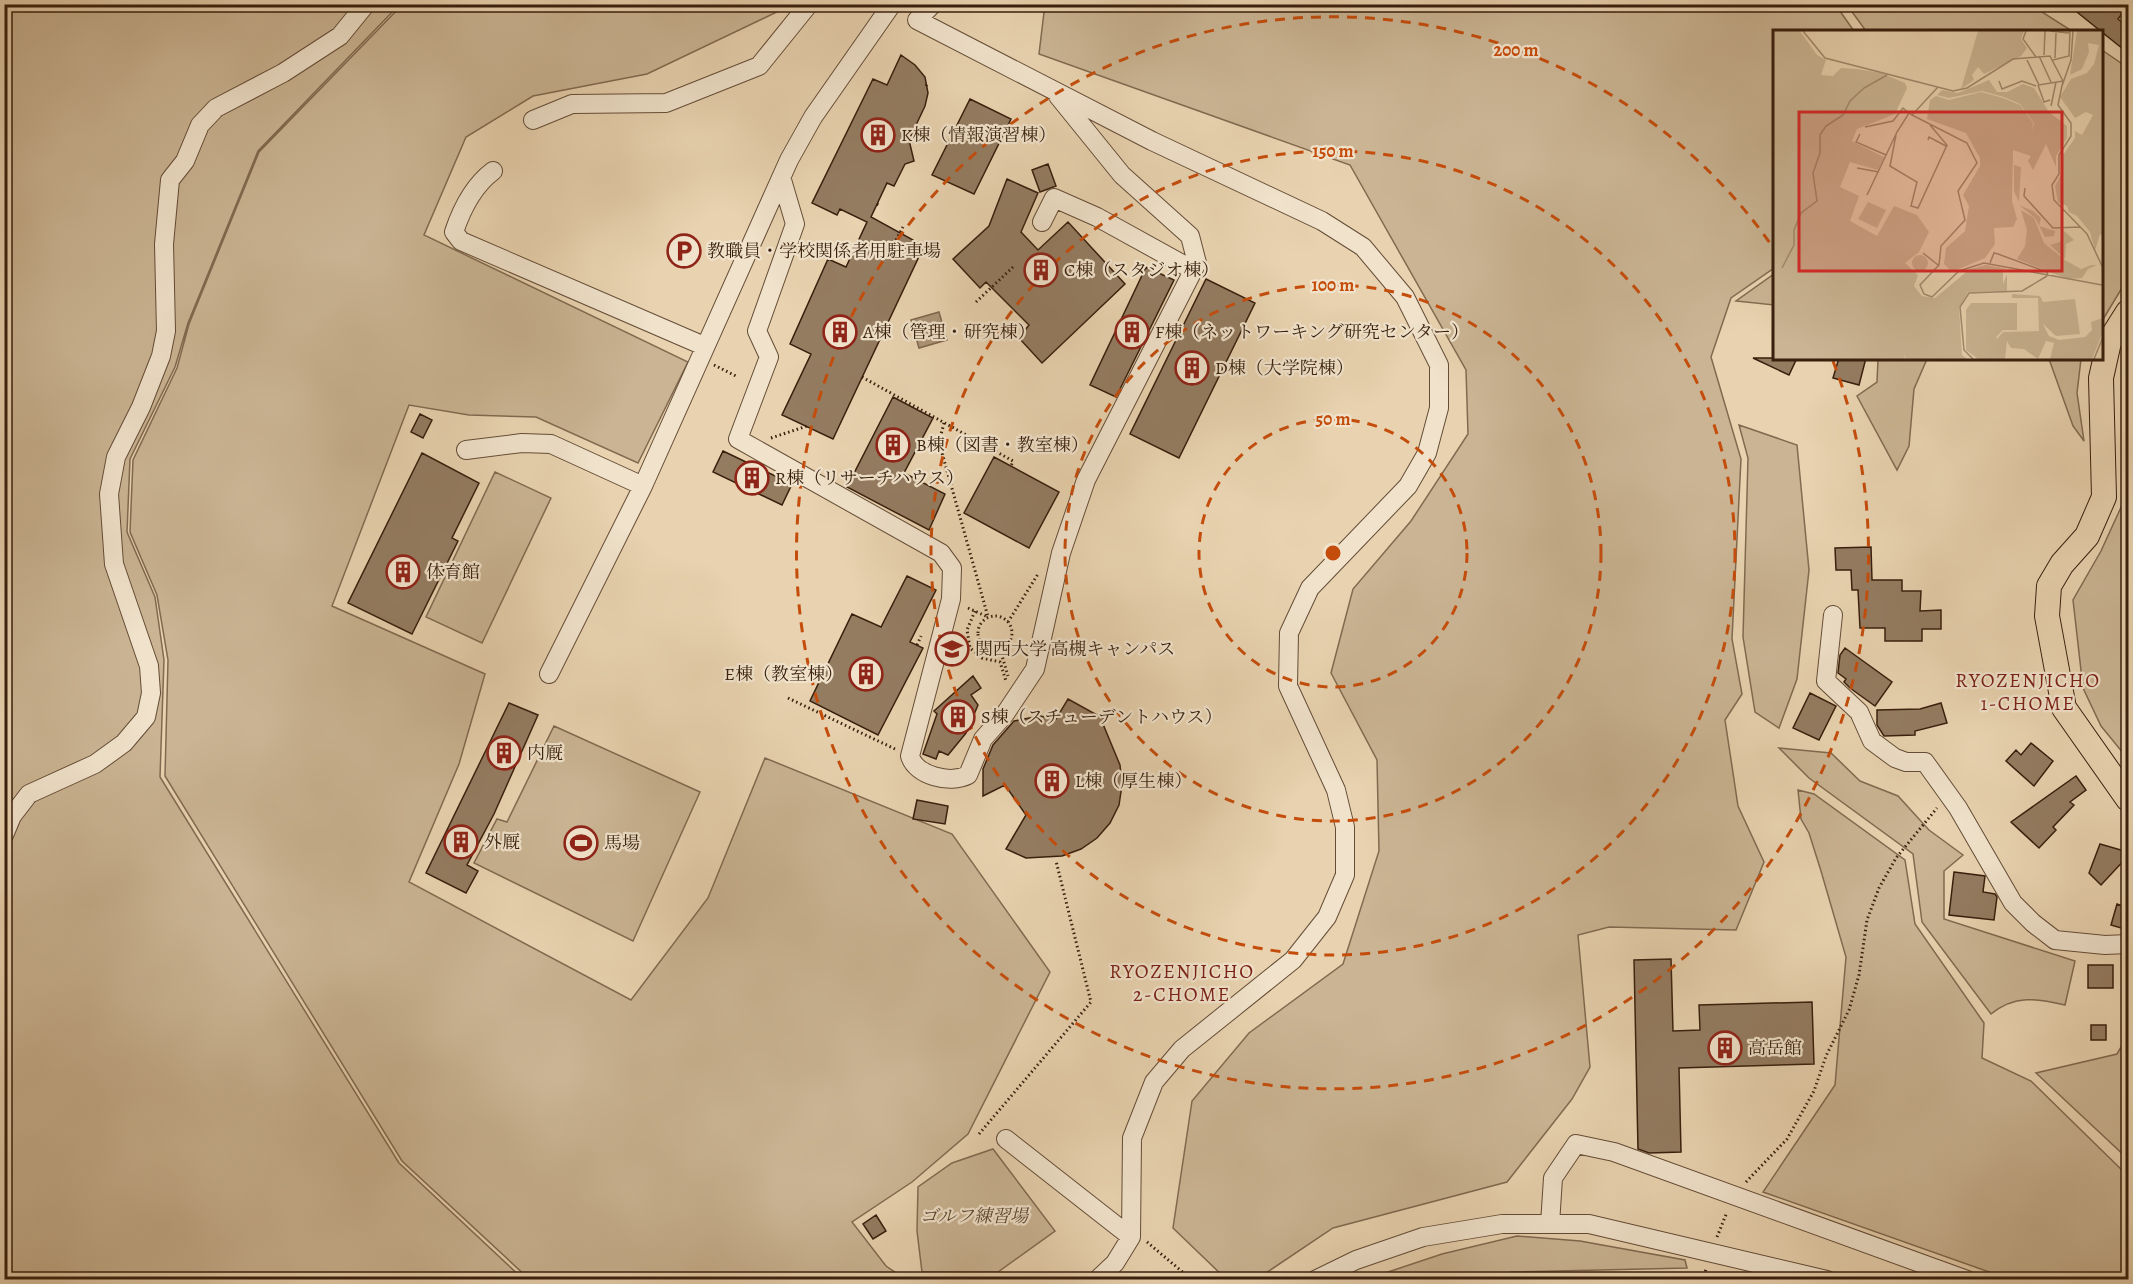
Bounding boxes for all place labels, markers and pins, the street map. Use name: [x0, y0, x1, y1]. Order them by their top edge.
building icon: K棟（情報演習棟）: [860, 117, 896, 153]
place label: K棟（情報演習棟）: [901, 123, 1056, 147]
parking icon: 教職員・学校関係者用駐車場: [666, 233, 702, 269]
place label: 教職員・学校関係者用駐車場: [707, 239, 941, 263]
building icon: C棟（スタジオ棟）: [1023, 252, 1059, 288]
place label: C棟（スタジオ棟）: [1064, 258, 1219, 282]
building icon: A棟（管理・研究棟）: [822, 314, 858, 350]
building icon: F棟（ネットワーキング研究センター）: [1114, 314, 1150, 350]
place label: A棟（管理・研究棟）: [862, 320, 1036, 344]
place label: F棟（ネットワーキング研究センター）: [1155, 320, 1469, 344]
building icon: D棟（大学院棟）: [1174, 350, 1210, 386]
place label: D棟（大学院棟）: [1215, 356, 1354, 380]
building icon: B棟（図書・教室棟）: [875, 427, 911, 463]
place label: B棟（図書・教室棟）: [916, 433, 1089, 457]
building icon: R棟（リサーチハウス）: [734, 460, 770, 496]
place label: R棟（リサーチハウス）: [775, 466, 964, 490]
centre of rings: [1323, 543, 1343, 563]
building icon: 体育館: [385, 554, 421, 590]
place label: 体育館: [426, 560, 480, 584]
school or university icon: 関西大学 高槻キャンパス: [934, 631, 970, 667]
place label: 関西大学 高槻キャンパス: [975, 637, 1175, 661]
building icon: E棟（教室棟）: [848, 656, 884, 692]
place label: E棟（教室棟）: [724, 662, 843, 686]
building icon: S棟（スチューデントハウス）: [940, 699, 976, 735]
place label: S棟（スチューデントハウス）: [981, 705, 1222, 729]
building icon: 内厩: [486, 735, 522, 771]
place label: 内厩: [527, 741, 563, 765]
building icon: L棟（厚生棟）: [1034, 763, 1070, 799]
place label: L棟（厚生棟）: [1075, 769, 1192, 793]
building icon: 外厩: [443, 824, 479, 860]
sports icon: 馬場: [563, 825, 599, 861]
place label: 外厩: [484, 830, 520, 854]
place label: 馬場: [604, 831, 640, 855]
building icon: 高岳館: [1707, 1030, 1743, 1066]
place label: 高岳館: [1748, 1036, 1802, 1060]

